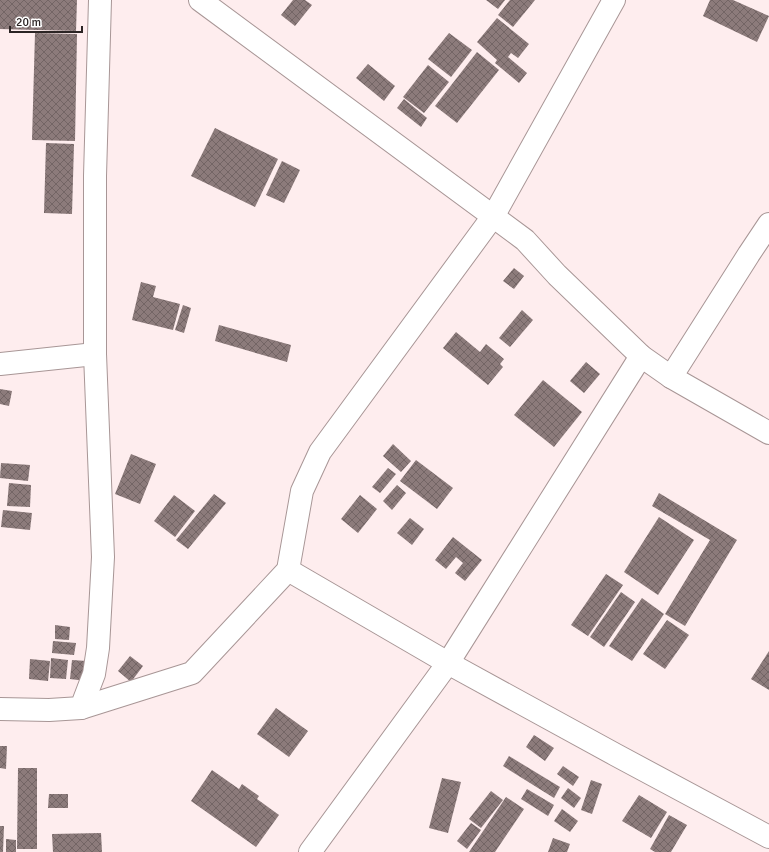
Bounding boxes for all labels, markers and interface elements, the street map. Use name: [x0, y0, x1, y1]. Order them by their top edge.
scale bar: [10, 8, 82, 34]
text: 20 m: [16, 15, 41, 30]

